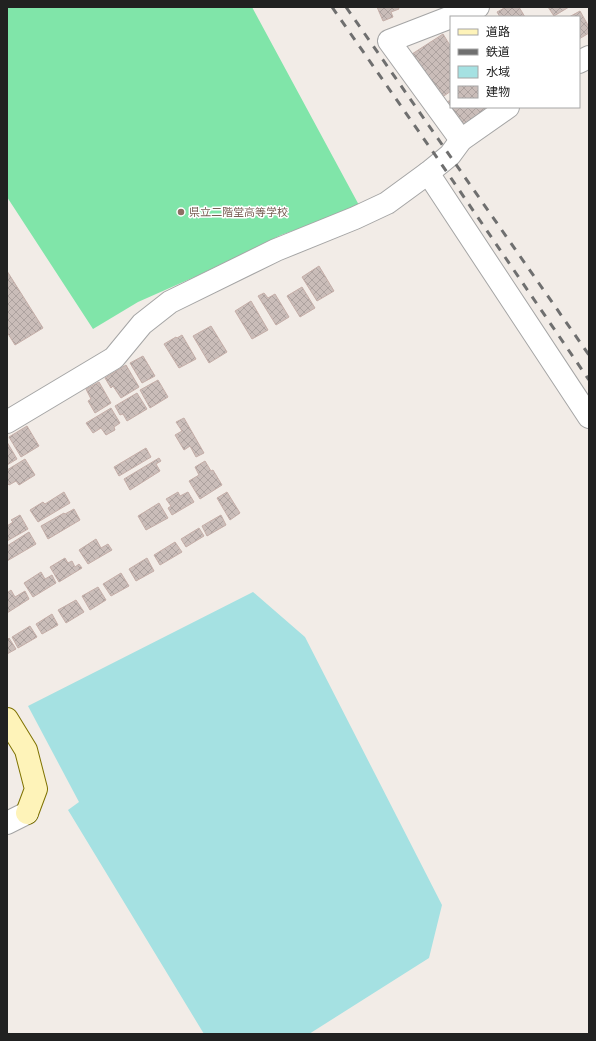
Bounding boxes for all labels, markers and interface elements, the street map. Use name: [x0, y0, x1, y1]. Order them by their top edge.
legend: [450, 16, 580, 108]
text: 道路: [486, 23, 510, 40]
text: 鉄道: [486, 43, 510, 60]
text: 水域: [486, 63, 510, 80]
text: 建物: [486, 83, 510, 100]
place label: 県立二階堂高等学校: [189, 204, 288, 220]
marker: 県立二階堂高等学校: [176, 207, 186, 217]

